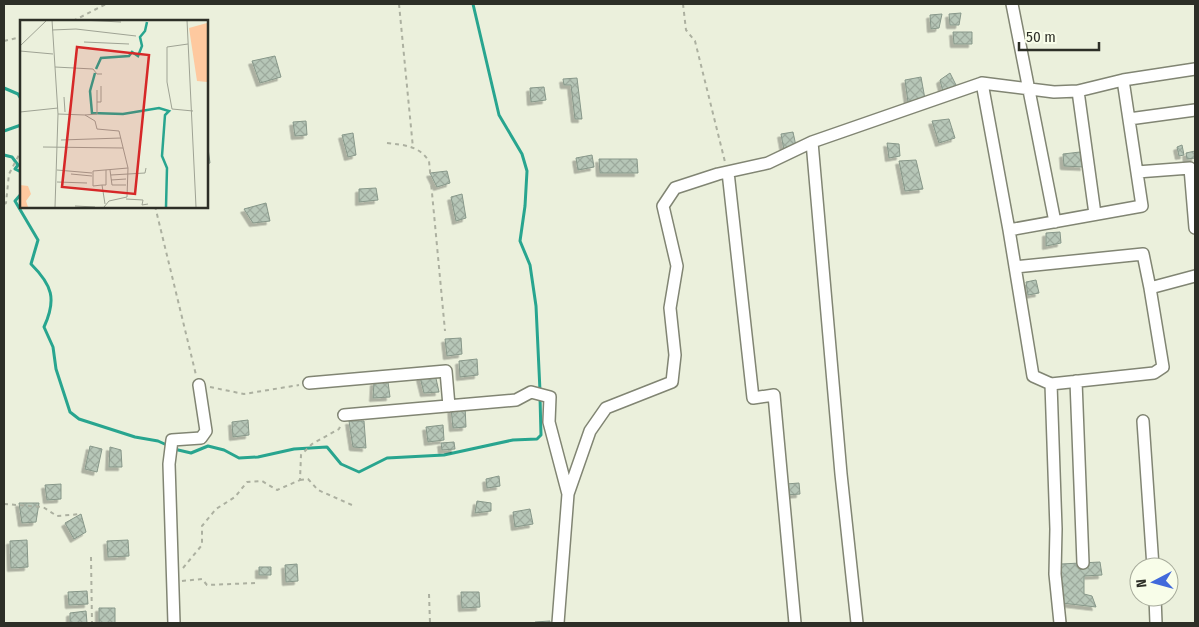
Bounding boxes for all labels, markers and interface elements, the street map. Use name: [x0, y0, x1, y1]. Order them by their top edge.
inset map: [20, 20, 208, 208]
scale bar: [1019, 20, 1099, 52]
text: 50 m: [1026, 28, 1056, 46]
north arrow: [1129, 557, 1179, 607]
text: N: [1133, 578, 1150, 588]

